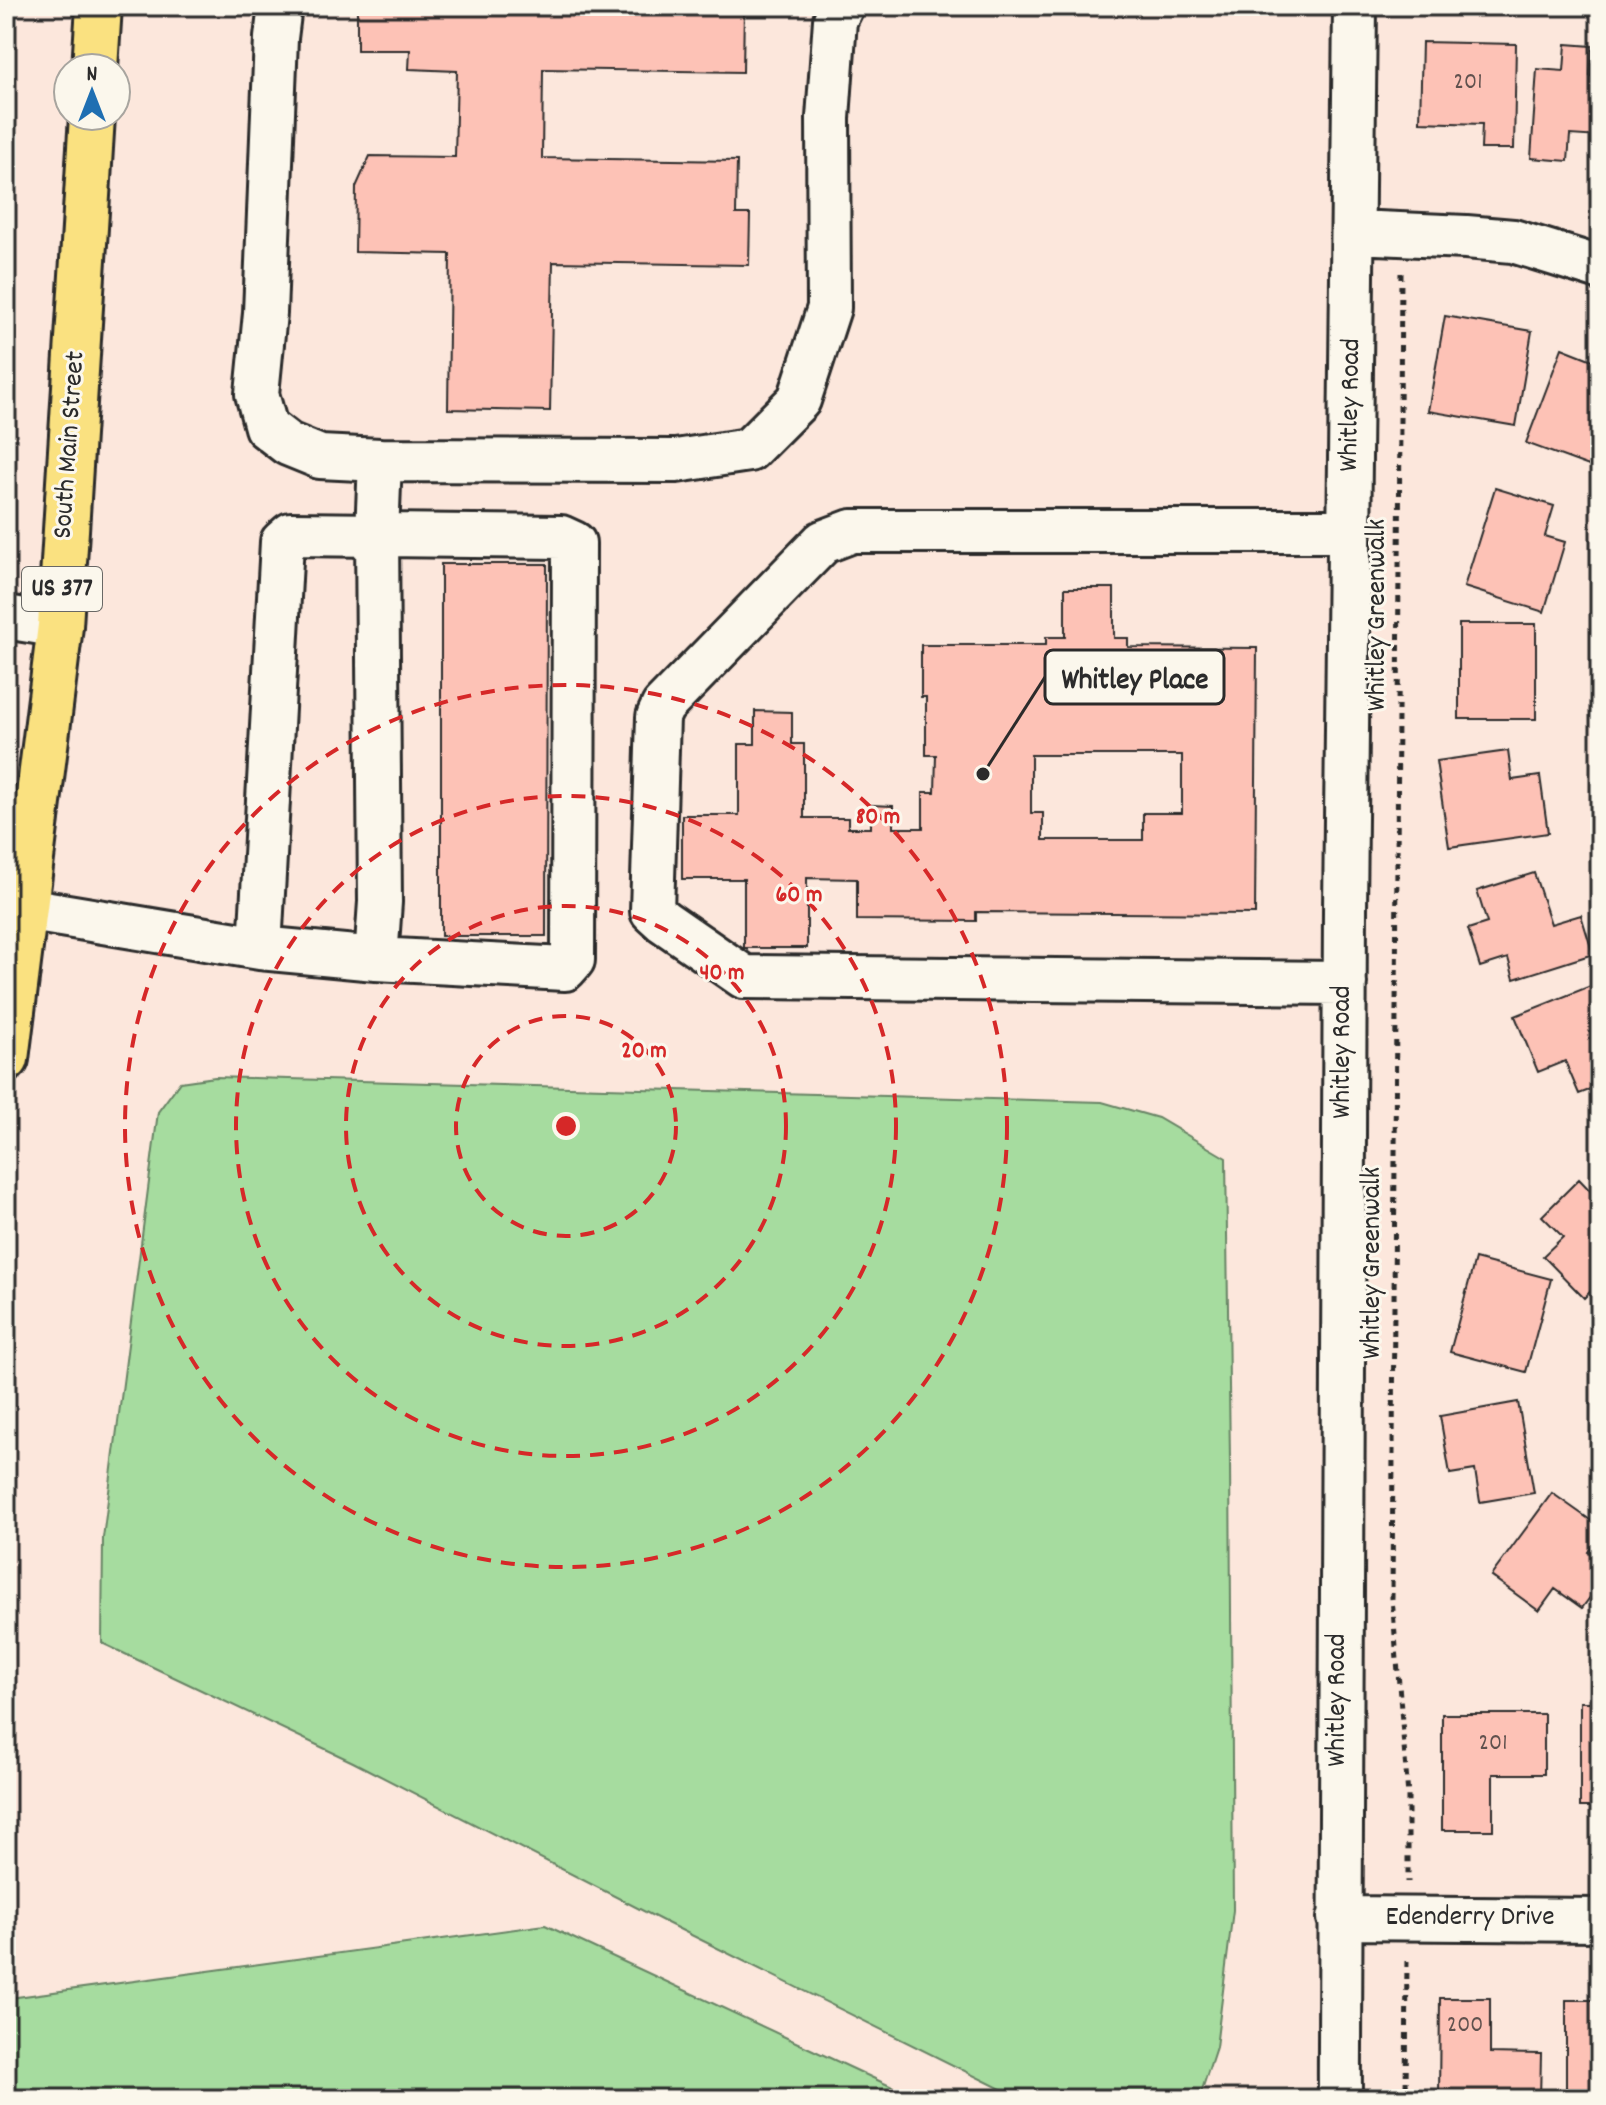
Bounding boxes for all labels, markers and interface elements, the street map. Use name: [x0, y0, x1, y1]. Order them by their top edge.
north arrow: [52, 52, 132, 132]
text: N: [87, 60, 98, 91]
house number: 201: [1454, 66, 1482, 100]
street label: Whitley Road: [1331, 338, 1373, 472]
street label: South Main Street: [44, 350, 98, 540]
street label: Whitley Greenwalk: [1359, 519, 1399, 711]
road number: US 377: [22, 567, 102, 611]
callout: Whitley Place: [1045, 650, 1224, 704]
text: Whitley Place: [1062, 661, 1208, 704]
text: 80 m: [856, 801, 900, 835]
text: 60 m: [776, 879, 822, 913]
text: 40 m: [699, 957, 745, 991]
street label: Whitley Road: [1324, 985, 1364, 1119]
text: 20 m: [621, 1035, 667, 1069]
centre of rings: [552, 1112, 580, 1140]
street label: Whitley Greenwalk: [1354, 1167, 1394, 1359]
street label: Whitley Road: [1319, 1633, 1359, 1767]
house number: 201: [1479, 1727, 1507, 1761]
street label: Edenderry Drive: [1385, 1899, 1555, 1939]
house number: 200: [1447, 2009, 1483, 2043]

